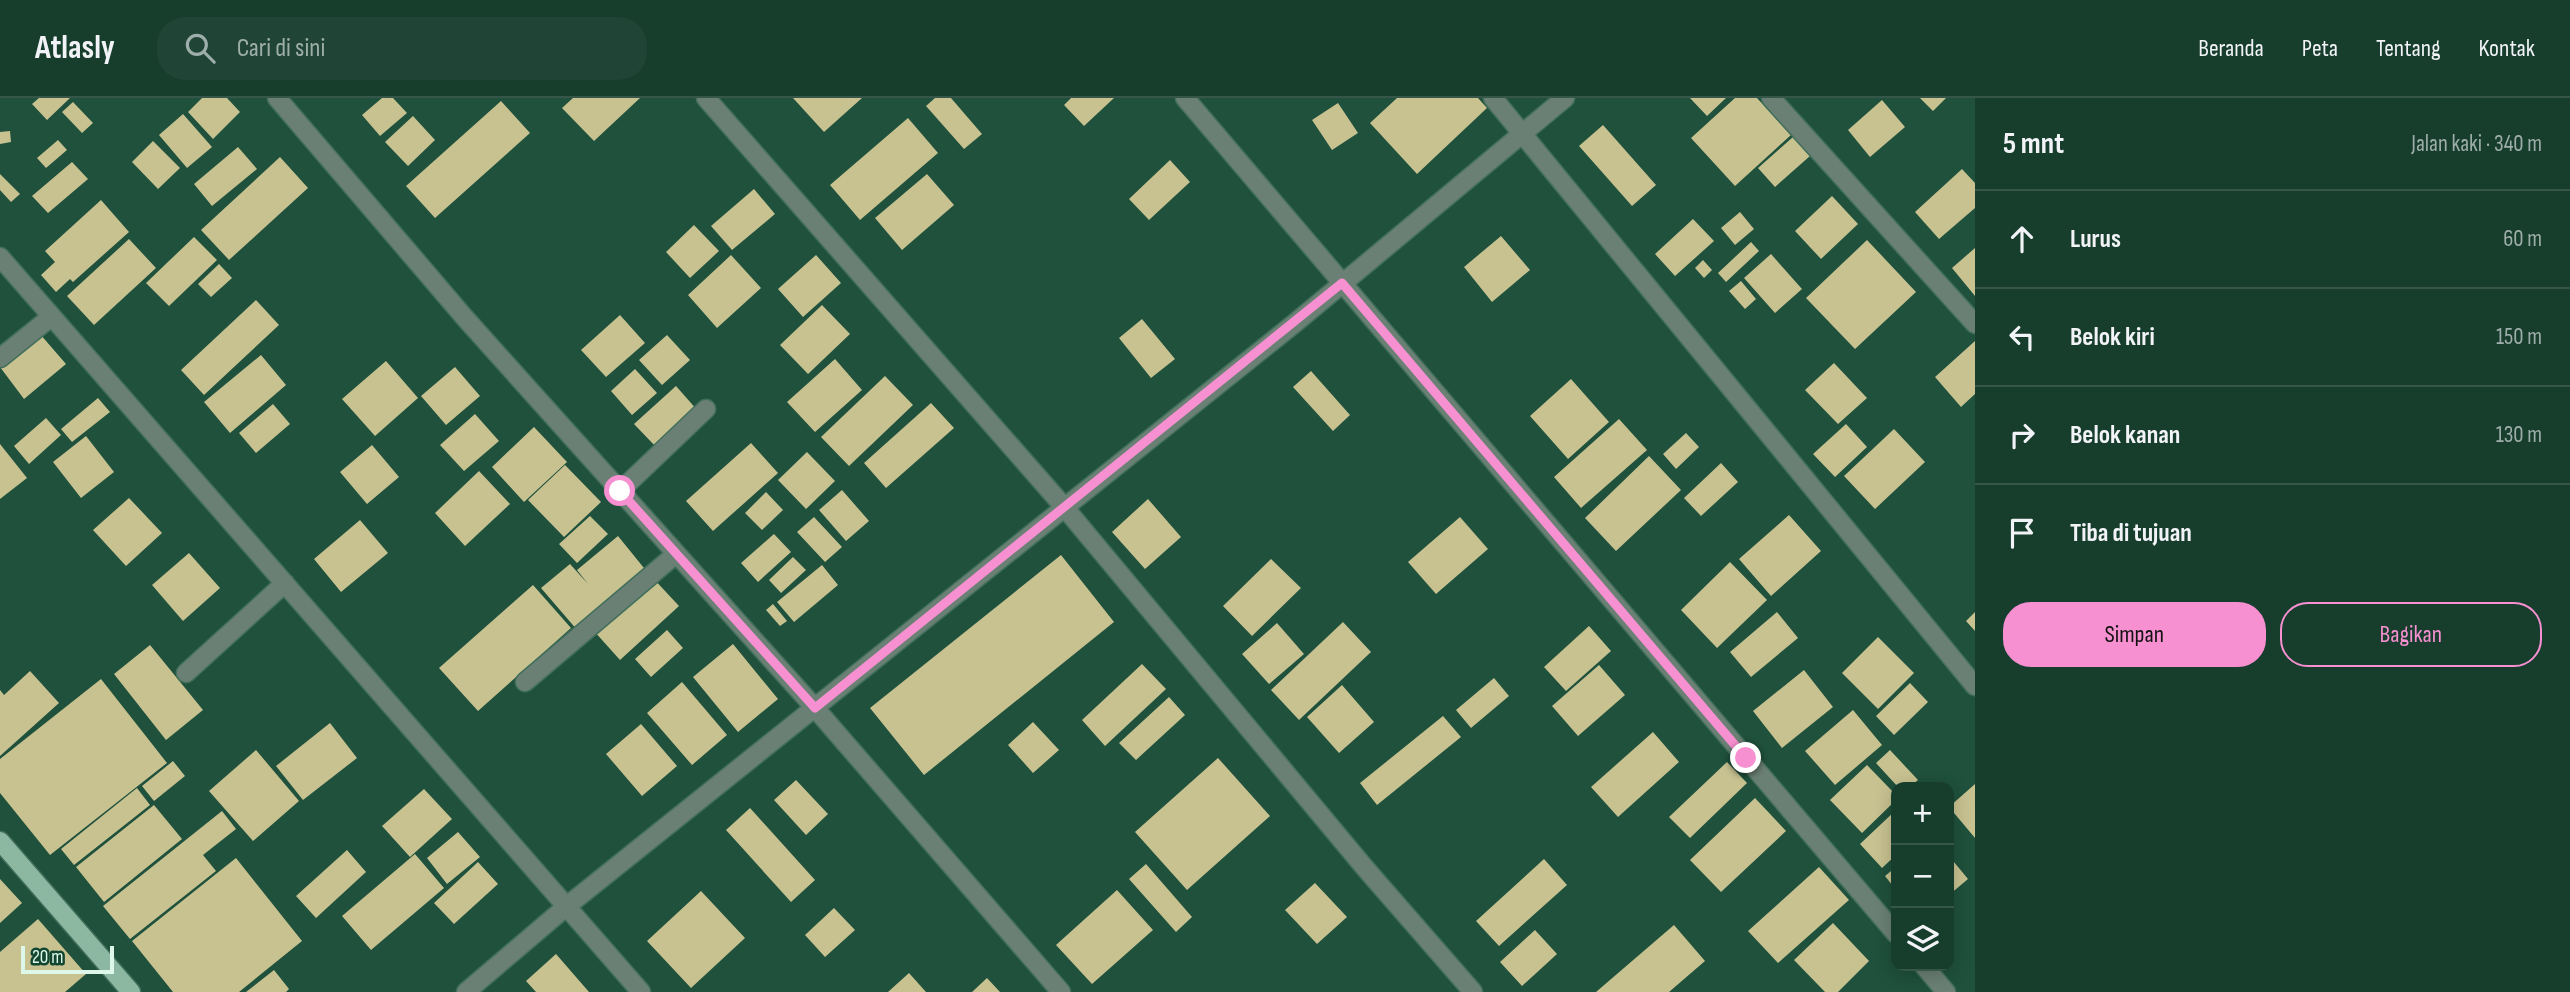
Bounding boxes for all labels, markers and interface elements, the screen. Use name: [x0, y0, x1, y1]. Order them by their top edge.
search box: [157, 17, 647, 80]
text: Atlasly: [35, 28, 115, 68]
icon: search: [181, 29, 219, 67]
text: Cari di sini: [237, 33, 325, 64]
text: Beranda: [2198, 34, 2264, 63]
text: Peta: [2302, 34, 2338, 63]
text: Tentang: [2376, 34, 2441, 63]
text: Kontak: [2479, 34, 2535, 63]
text: 5 mnt: [2003, 126, 2064, 162]
text: Jalan kaki · 340 m: [2411, 130, 2542, 158]
icon: ahead: [2003, 220, 2041, 258]
text: Lurus: [2070, 224, 2121, 255]
text: 60 m: [2503, 225, 2542, 253]
icon: left: [2003, 318, 2041, 356]
text: Belok kiri: [2070, 322, 2155, 353]
text: 150 m: [2496, 323, 2542, 351]
icon: right: [2003, 416, 2041, 454]
text: Belok kanan: [2070, 420, 2180, 451]
text: 130 m: [2496, 421, 2542, 449]
route start: [604, 475, 635, 506]
icon: arrive: [2003, 514, 2041, 552]
text: Tiba di tujuan: [2070, 518, 2192, 549]
button: Simpan: [2003, 602, 2266, 667]
button: Bagikan: [2280, 602, 2542, 667]
route end: [1730, 742, 1761, 773]
map controls: [1891, 782, 1954, 971]
button: +: [1891, 782, 1954, 845]
button: −: [1891, 845, 1954, 908]
button: layers: [1891, 908, 1954, 971]
scale bar: [21, 943, 114, 975]
text: 20 m: [32, 946, 64, 969]

